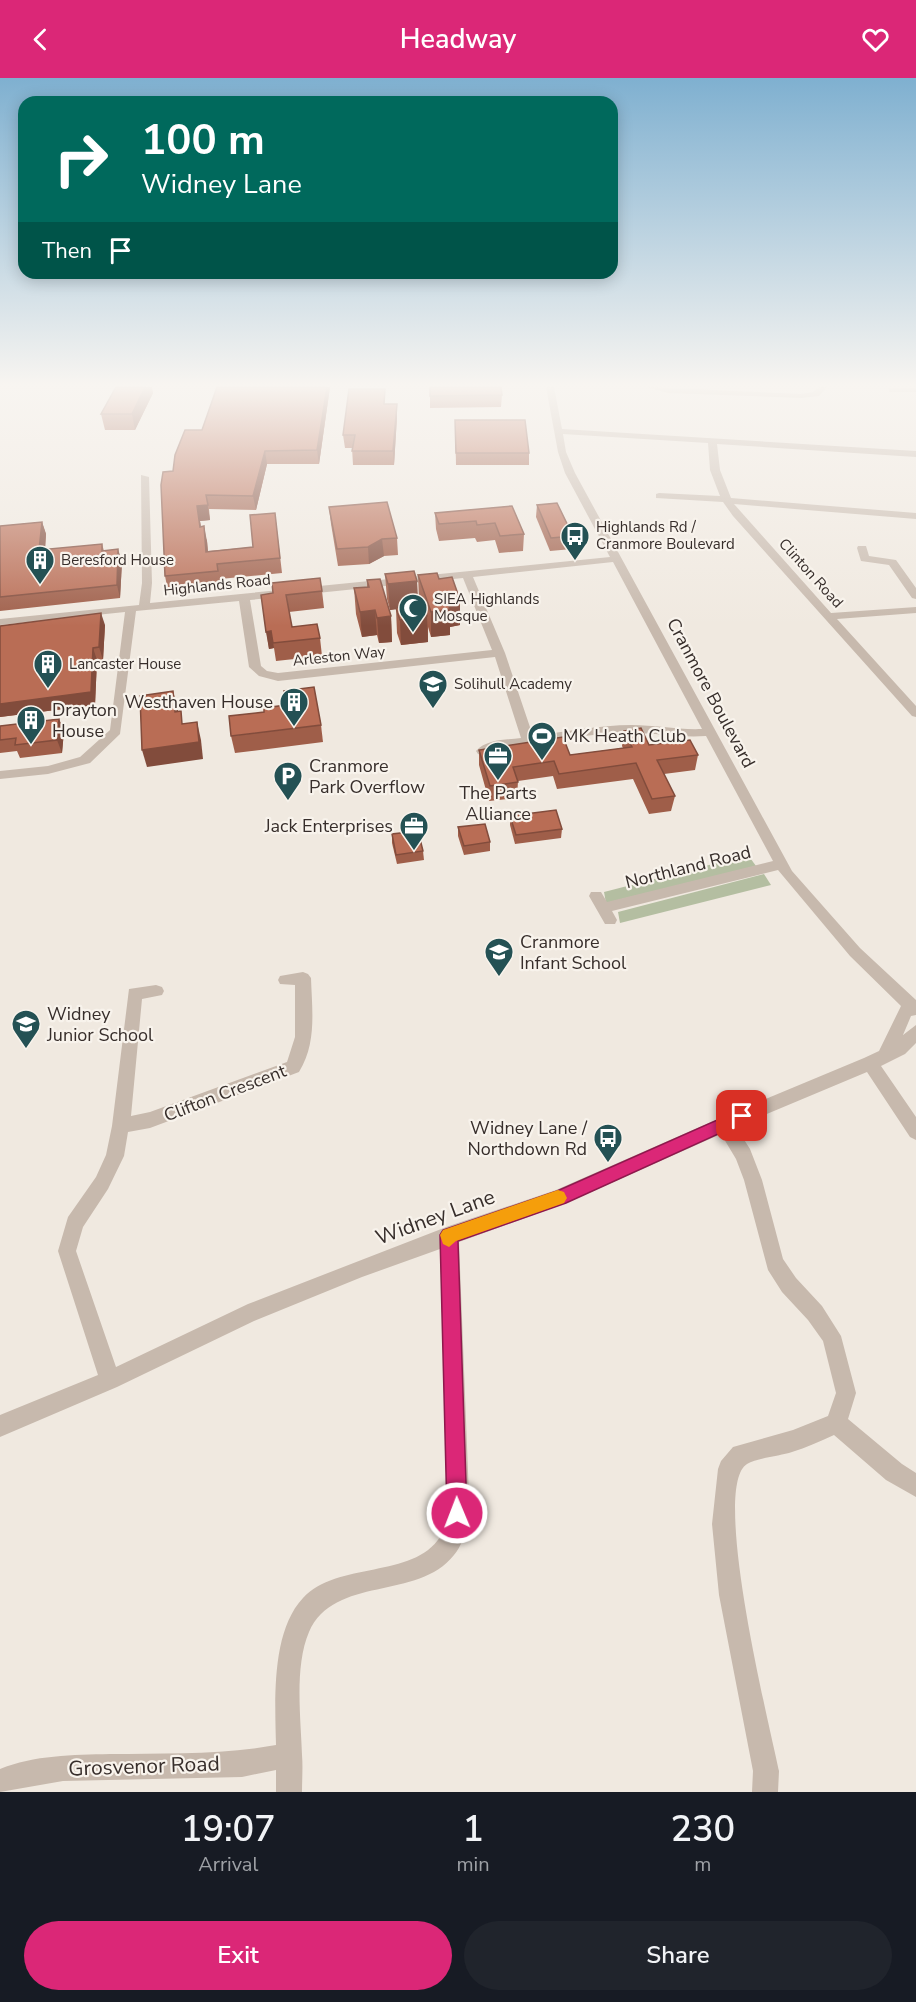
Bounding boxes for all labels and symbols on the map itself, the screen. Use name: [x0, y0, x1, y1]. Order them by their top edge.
place label: Highlands Rd / Cranmore Boulevard: [596, 517, 735, 554]
bus stop icon: Highlands Rd / Cranmore Boulevard: [559, 520, 591, 562]
street label: Clinton Road: [774, 534, 848, 612]
building icon: Beresford House: [24, 544, 56, 586]
place label: Beresford House: [61, 550, 174, 570]
street label: Highlands Road: [162, 569, 272, 601]
place label: SIEA Highlands Mosque: [434, 589, 539, 626]
mosque icon: SIEA Highlands Mosque: [397, 592, 429, 634]
street label: Cranmore Boulevard: [661, 614, 761, 772]
street label: Arleston Way: [292, 641, 387, 671]
building icon: Lancaster House: [32, 648, 64, 690]
place label: Lancaster House: [69, 654, 181, 674]
school or university icon: Solihull Academy: [417, 668, 449, 710]
place label: Solihull Academy: [454, 674, 572, 694]
building icon: Westhaven House: [278, 686, 310, 728]
place label: Westhaven House: [125, 690, 273, 714]
place label: Drayton House: [52, 698, 117, 743]
building icon: Drayton House: [15, 704, 47, 746]
sports icon: MK Heath Club: [526, 720, 558, 762]
place label: MK Heath Club: [563, 724, 686, 748]
office icon: The Parts Alliance: [482, 740, 514, 782]
place label: Cranmore Park Overflow: [309, 754, 425, 799]
parking icon: Cranmore Park Overflow: [272, 760, 304, 802]
place label: The Parts Alliance: [459, 781, 537, 826]
office icon: Jack Enterprises: [398, 810, 430, 852]
place label: Jack Enterprises: [264, 814, 393, 838]
street label: Northland Road: [623, 840, 753, 894]
place label: Cranmore Infant School: [520, 930, 627, 975]
school or university icon: Cranmore Infant School: [483, 936, 515, 978]
place label: Widney Junior School: [46, 1002, 154, 1047]
school or university icon: Widney Junior School: [10, 1008, 42, 1050]
street label: Clifton Crescent: [160, 1058, 290, 1127]
pin: [716, 1090, 767, 1141]
place label: Widney Lane / Northdown Rd: [468, 1116, 588, 1161]
bus stop icon: Widney Lane / Northdown Rd: [592, 1122, 624, 1164]
street label: Widney Lane: [371, 1182, 499, 1252]
position arrow: [425, 1481, 489, 1545]
street label: Grosvenor Road: [68, 1749, 220, 1783]

